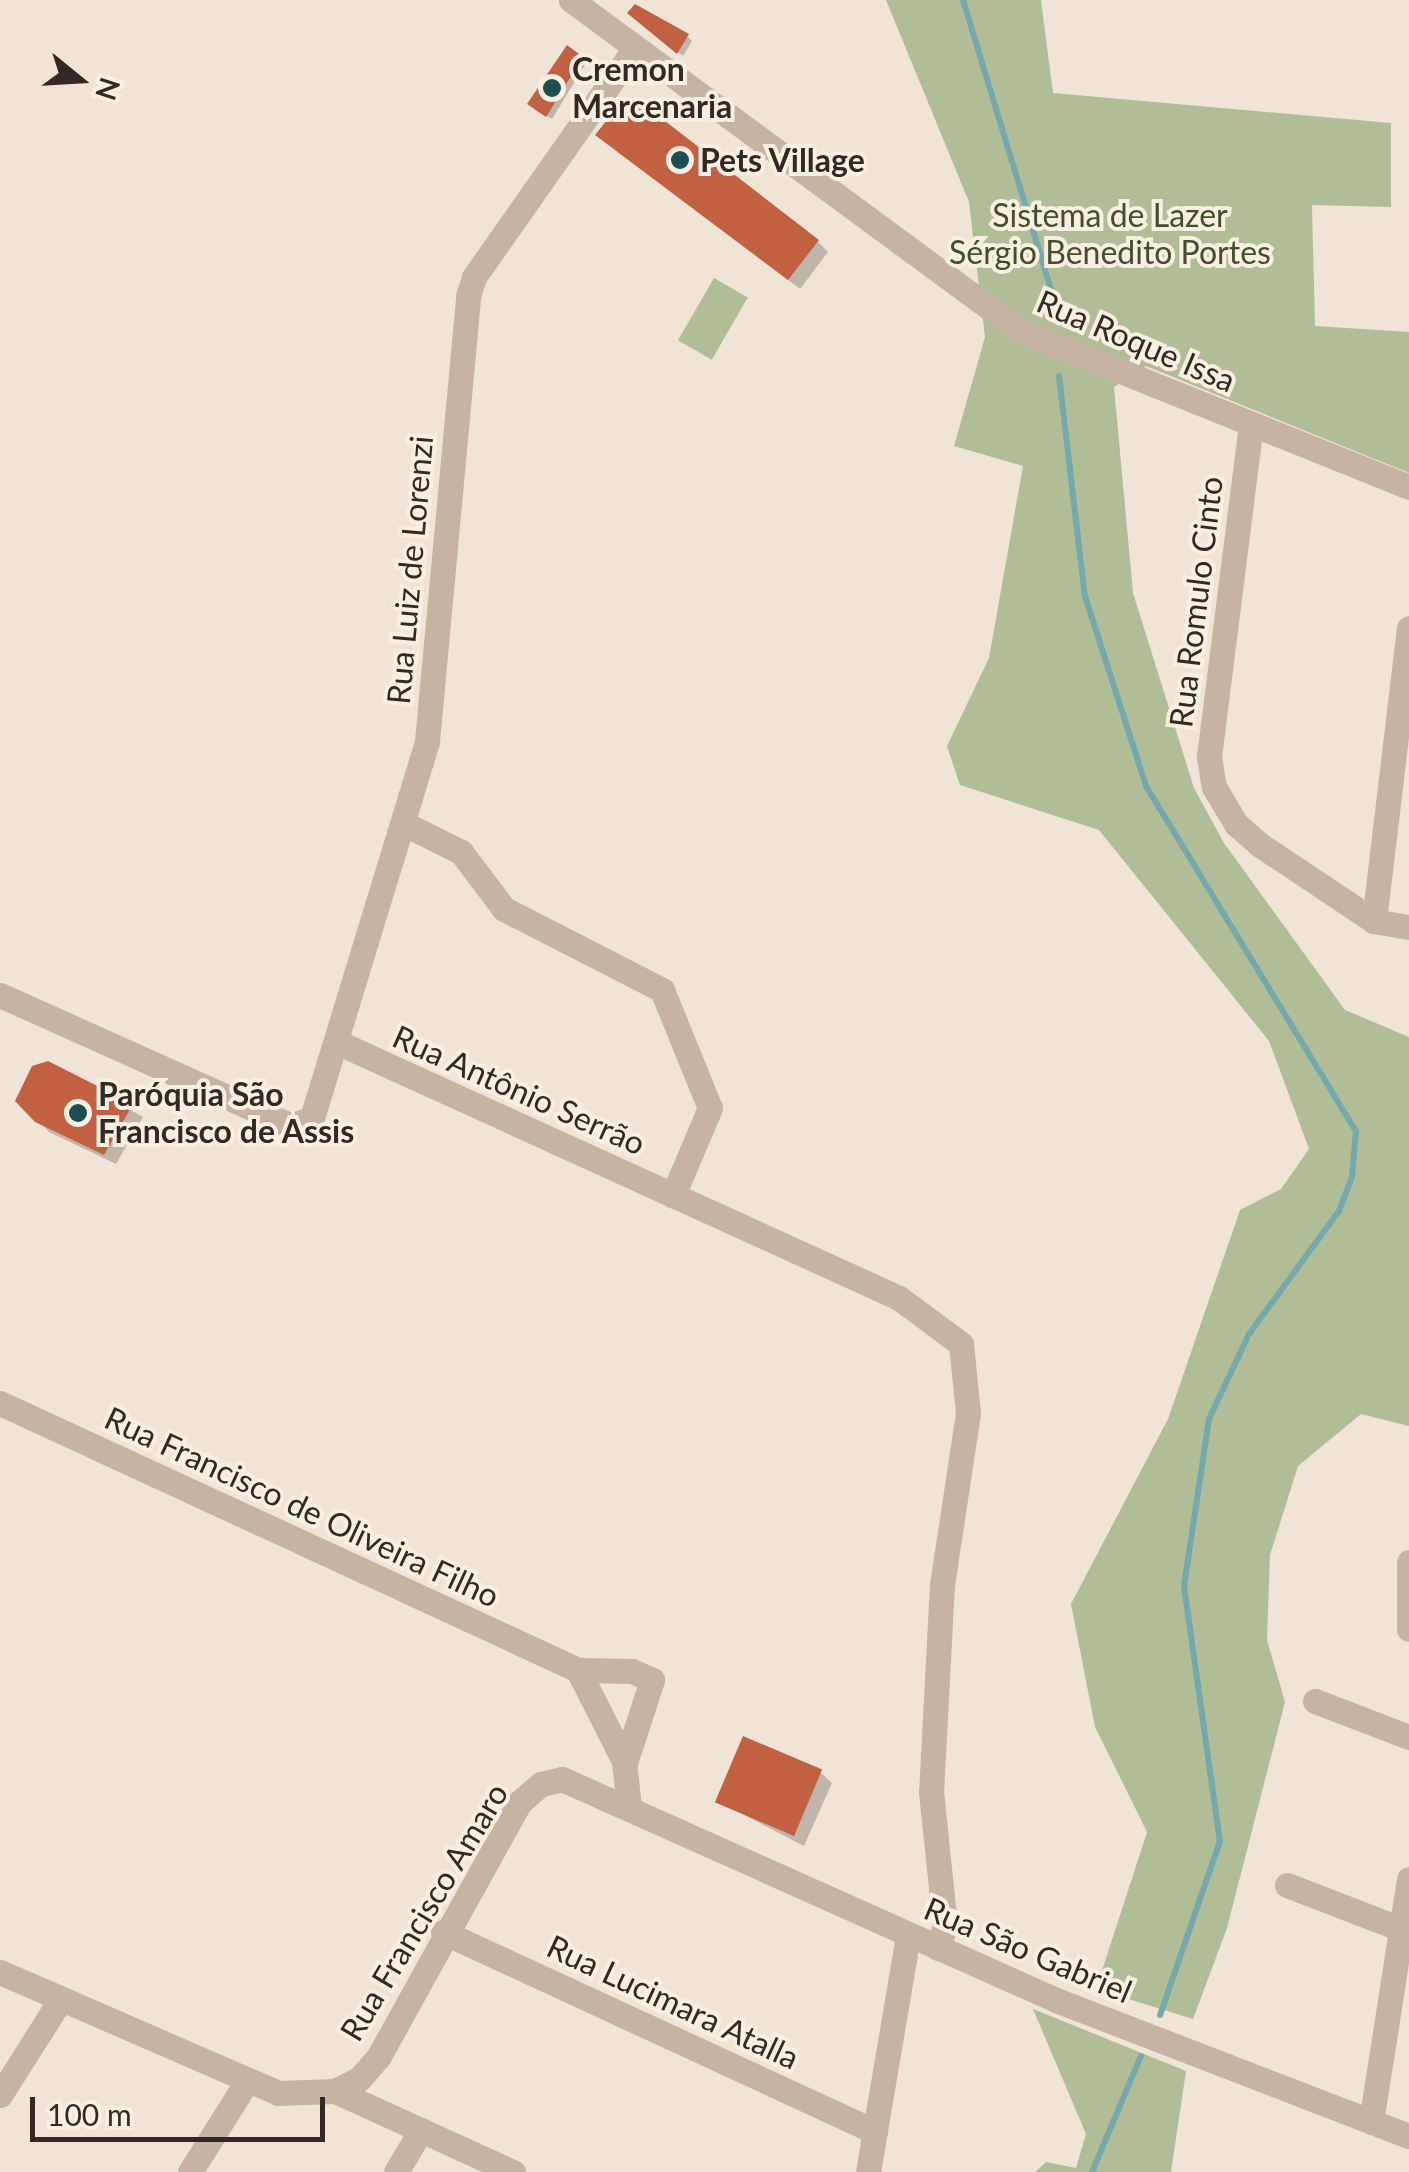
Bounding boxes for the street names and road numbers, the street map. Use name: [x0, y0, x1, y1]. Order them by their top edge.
street label: Rua Roque Issa: [1031, 282, 1241, 400]
street label: Rua Luiz de Lorenzi: [379, 434, 441, 706]
street label: Rua Romulo Cinto: [1162, 474, 1230, 730]
street label: Rua Antônio Serrão: [386, 1017, 652, 1163]
street label: Rua Francisco de Oliveira Filho: [99, 1399, 505, 1615]
street label: Rua Francisco Amaro: [332, 1776, 516, 2048]
street label: Rua São Gabriel: [919, 1889, 1137, 2011]
street label: Rua Lucimara Atalla: [541, 1927, 805, 2077]

